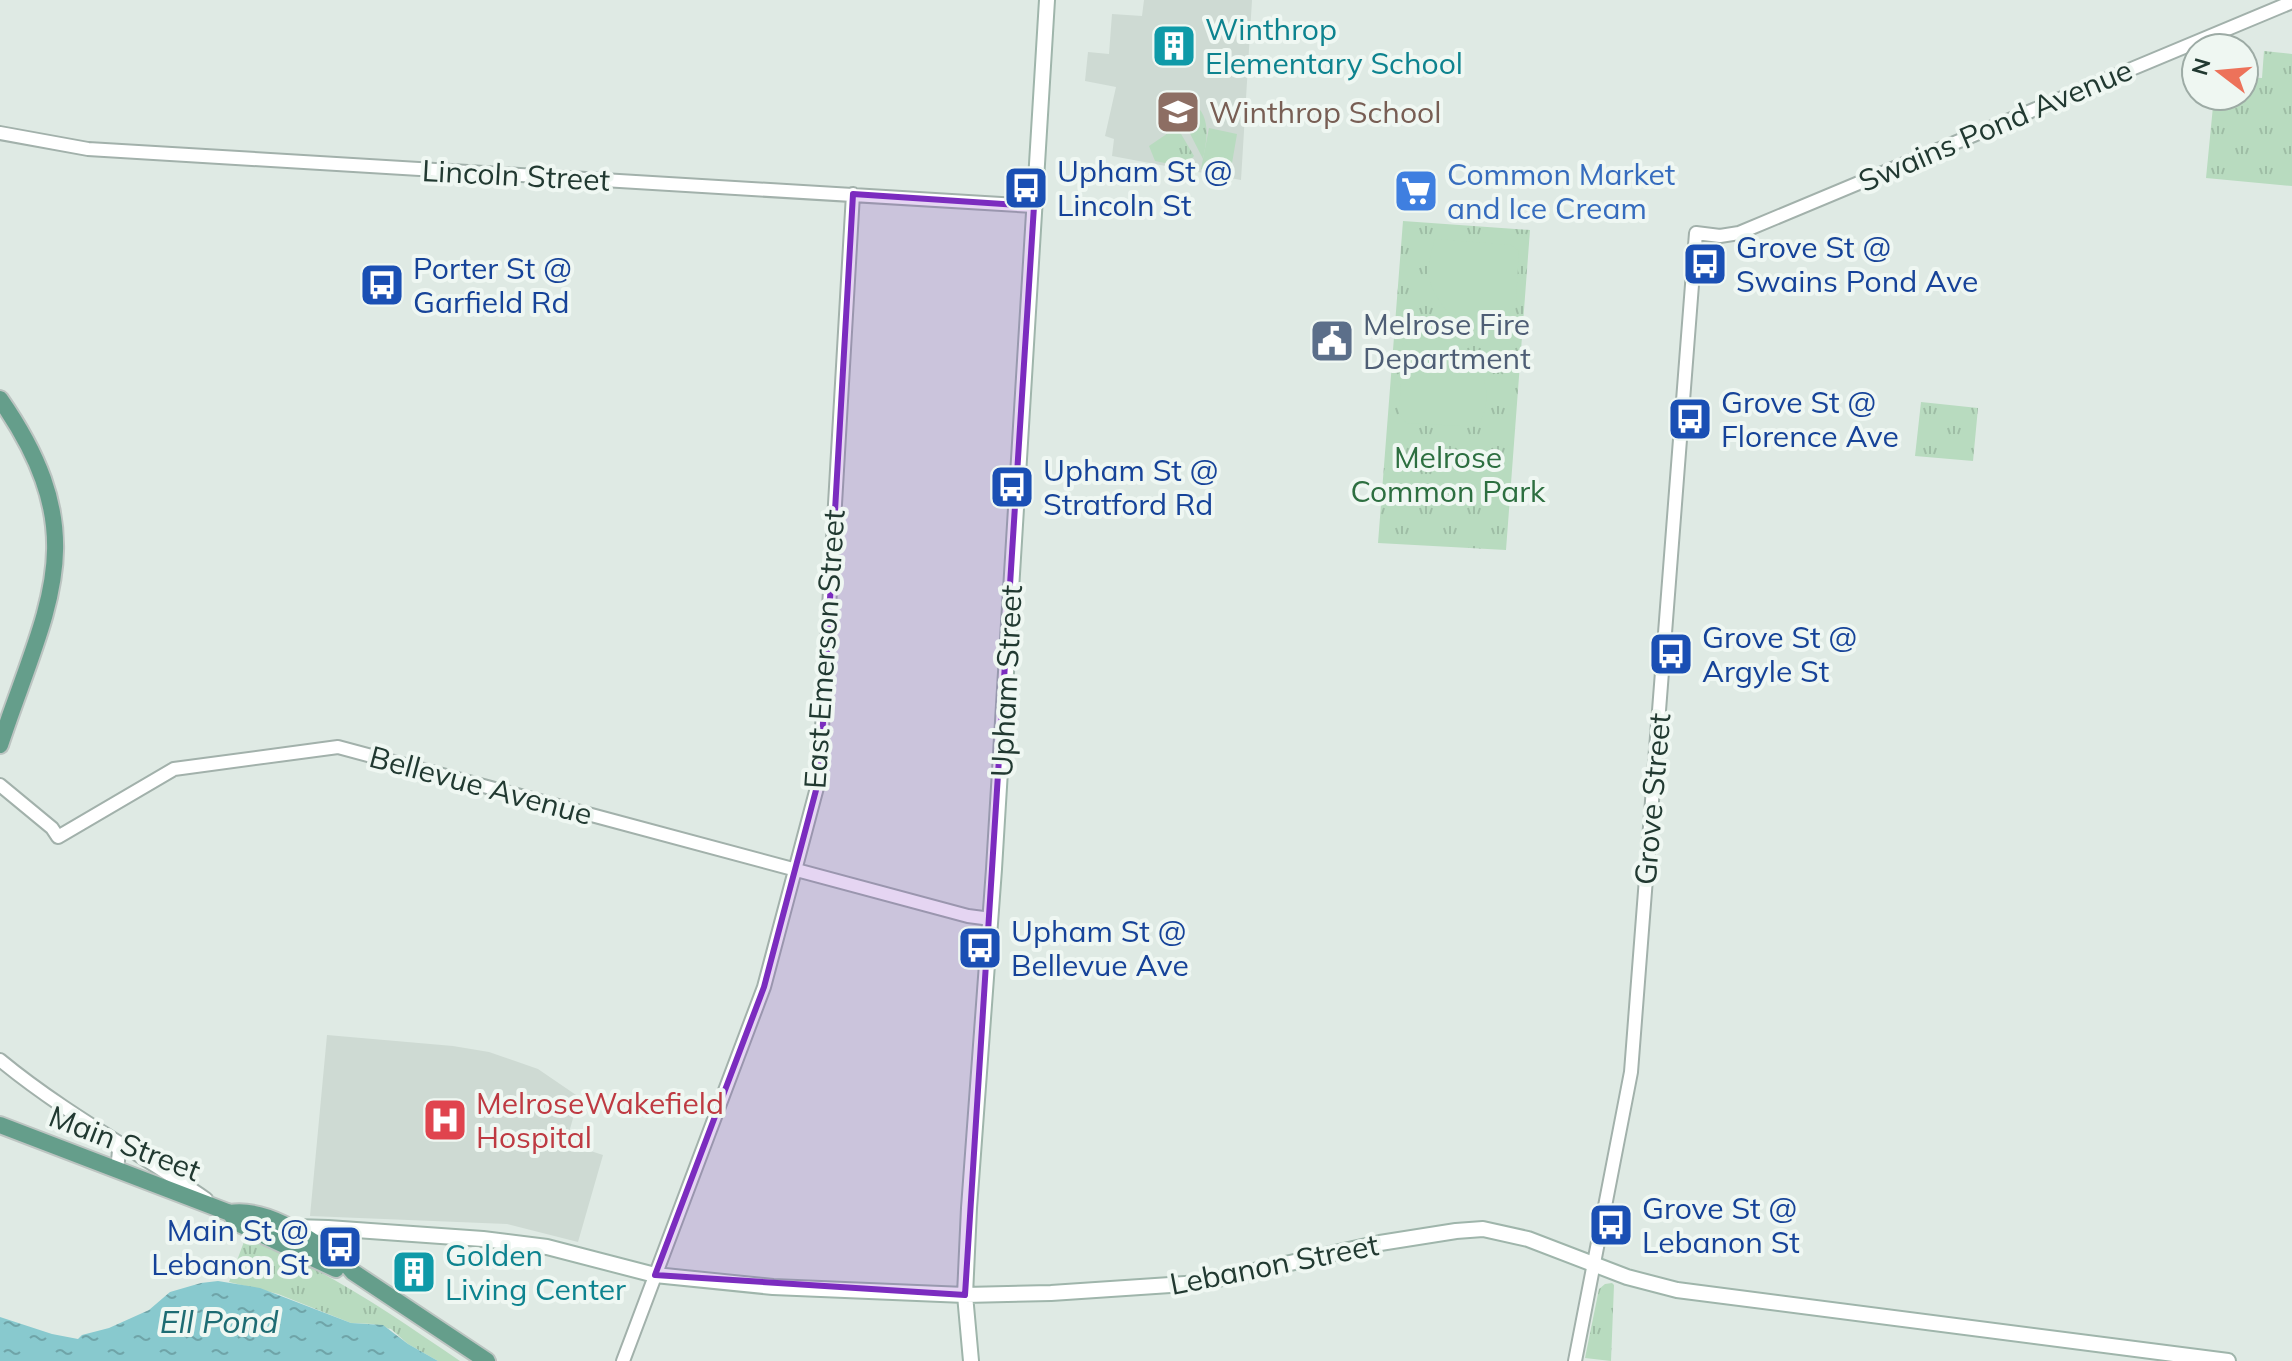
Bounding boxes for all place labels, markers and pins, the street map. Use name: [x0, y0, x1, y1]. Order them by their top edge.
place label: Winthrop Elementary School: [1205, 10, 1463, 82]
building icon: Winthrop Elementary School: [1150, 22, 1198, 70]
school or university icon: Winthrop School: [1154, 88, 1202, 136]
place label: Winthrop School: [1209, 93, 1441, 131]
place label: Upham St @ Lincoln St: [1057, 152, 1233, 224]
place label: Common Market and Ice Cream: [1447, 155, 1675, 227]
bus stop icon: Upham St @ Lincoln St: [1002, 164, 1050, 212]
supermarket icon: Common Market and Ice Cream: [1392, 167, 1440, 215]
place label: Grove St @ Swains Pond Ave: [1736, 228, 1978, 300]
bus stop icon: Grove St @ Swains Pond Ave: [1681, 240, 1729, 288]
place label: Porter St @ Garfield Rd: [413, 249, 572, 321]
bus stop icon: Porter St @ Garfield Rd: [358, 261, 406, 309]
place label: Melrose Fire Department: [1363, 305, 1531, 377]
public building icon: Melrose Fire Department: [1308, 317, 1356, 365]
place label: Grove St @ Florence Ave: [1721, 383, 1899, 455]
bus stop icon: Grove St @ Florence Ave: [1666, 395, 1714, 443]
place label: Upham St @ Stratford Rd: [1043, 451, 1219, 523]
bus stop icon: Upham St @ Stratford Rd: [988, 463, 1036, 511]
place label: Grove St @ Argyle St: [1702, 618, 1857, 690]
bus stop icon: Grove St @ Argyle St: [1647, 630, 1695, 678]
place label: Upham St @ Bellevue Ave: [1011, 912, 1189, 984]
bus stop icon: Upham St @ Bellevue Ave: [956, 924, 1004, 972]
place label: MelroseWakefield Hospital: [476, 1084, 724, 1156]
hospital icon: MelroseWakefield Hospital: [421, 1096, 469, 1144]
place label: Grove St @ Lebanon St: [1642, 1189, 1800, 1261]
bus stop icon: Grove St @ Lebanon St: [1587, 1201, 1635, 1249]
place label: Main St @ Lebanon St: [151, 1211, 309, 1283]
bus stop icon: Main St @ Lebanon St: [316, 1223, 364, 1271]
place label: Golden Living Center: [445, 1236, 626, 1308]
building icon: Golden Living Center: [390, 1248, 438, 1296]

